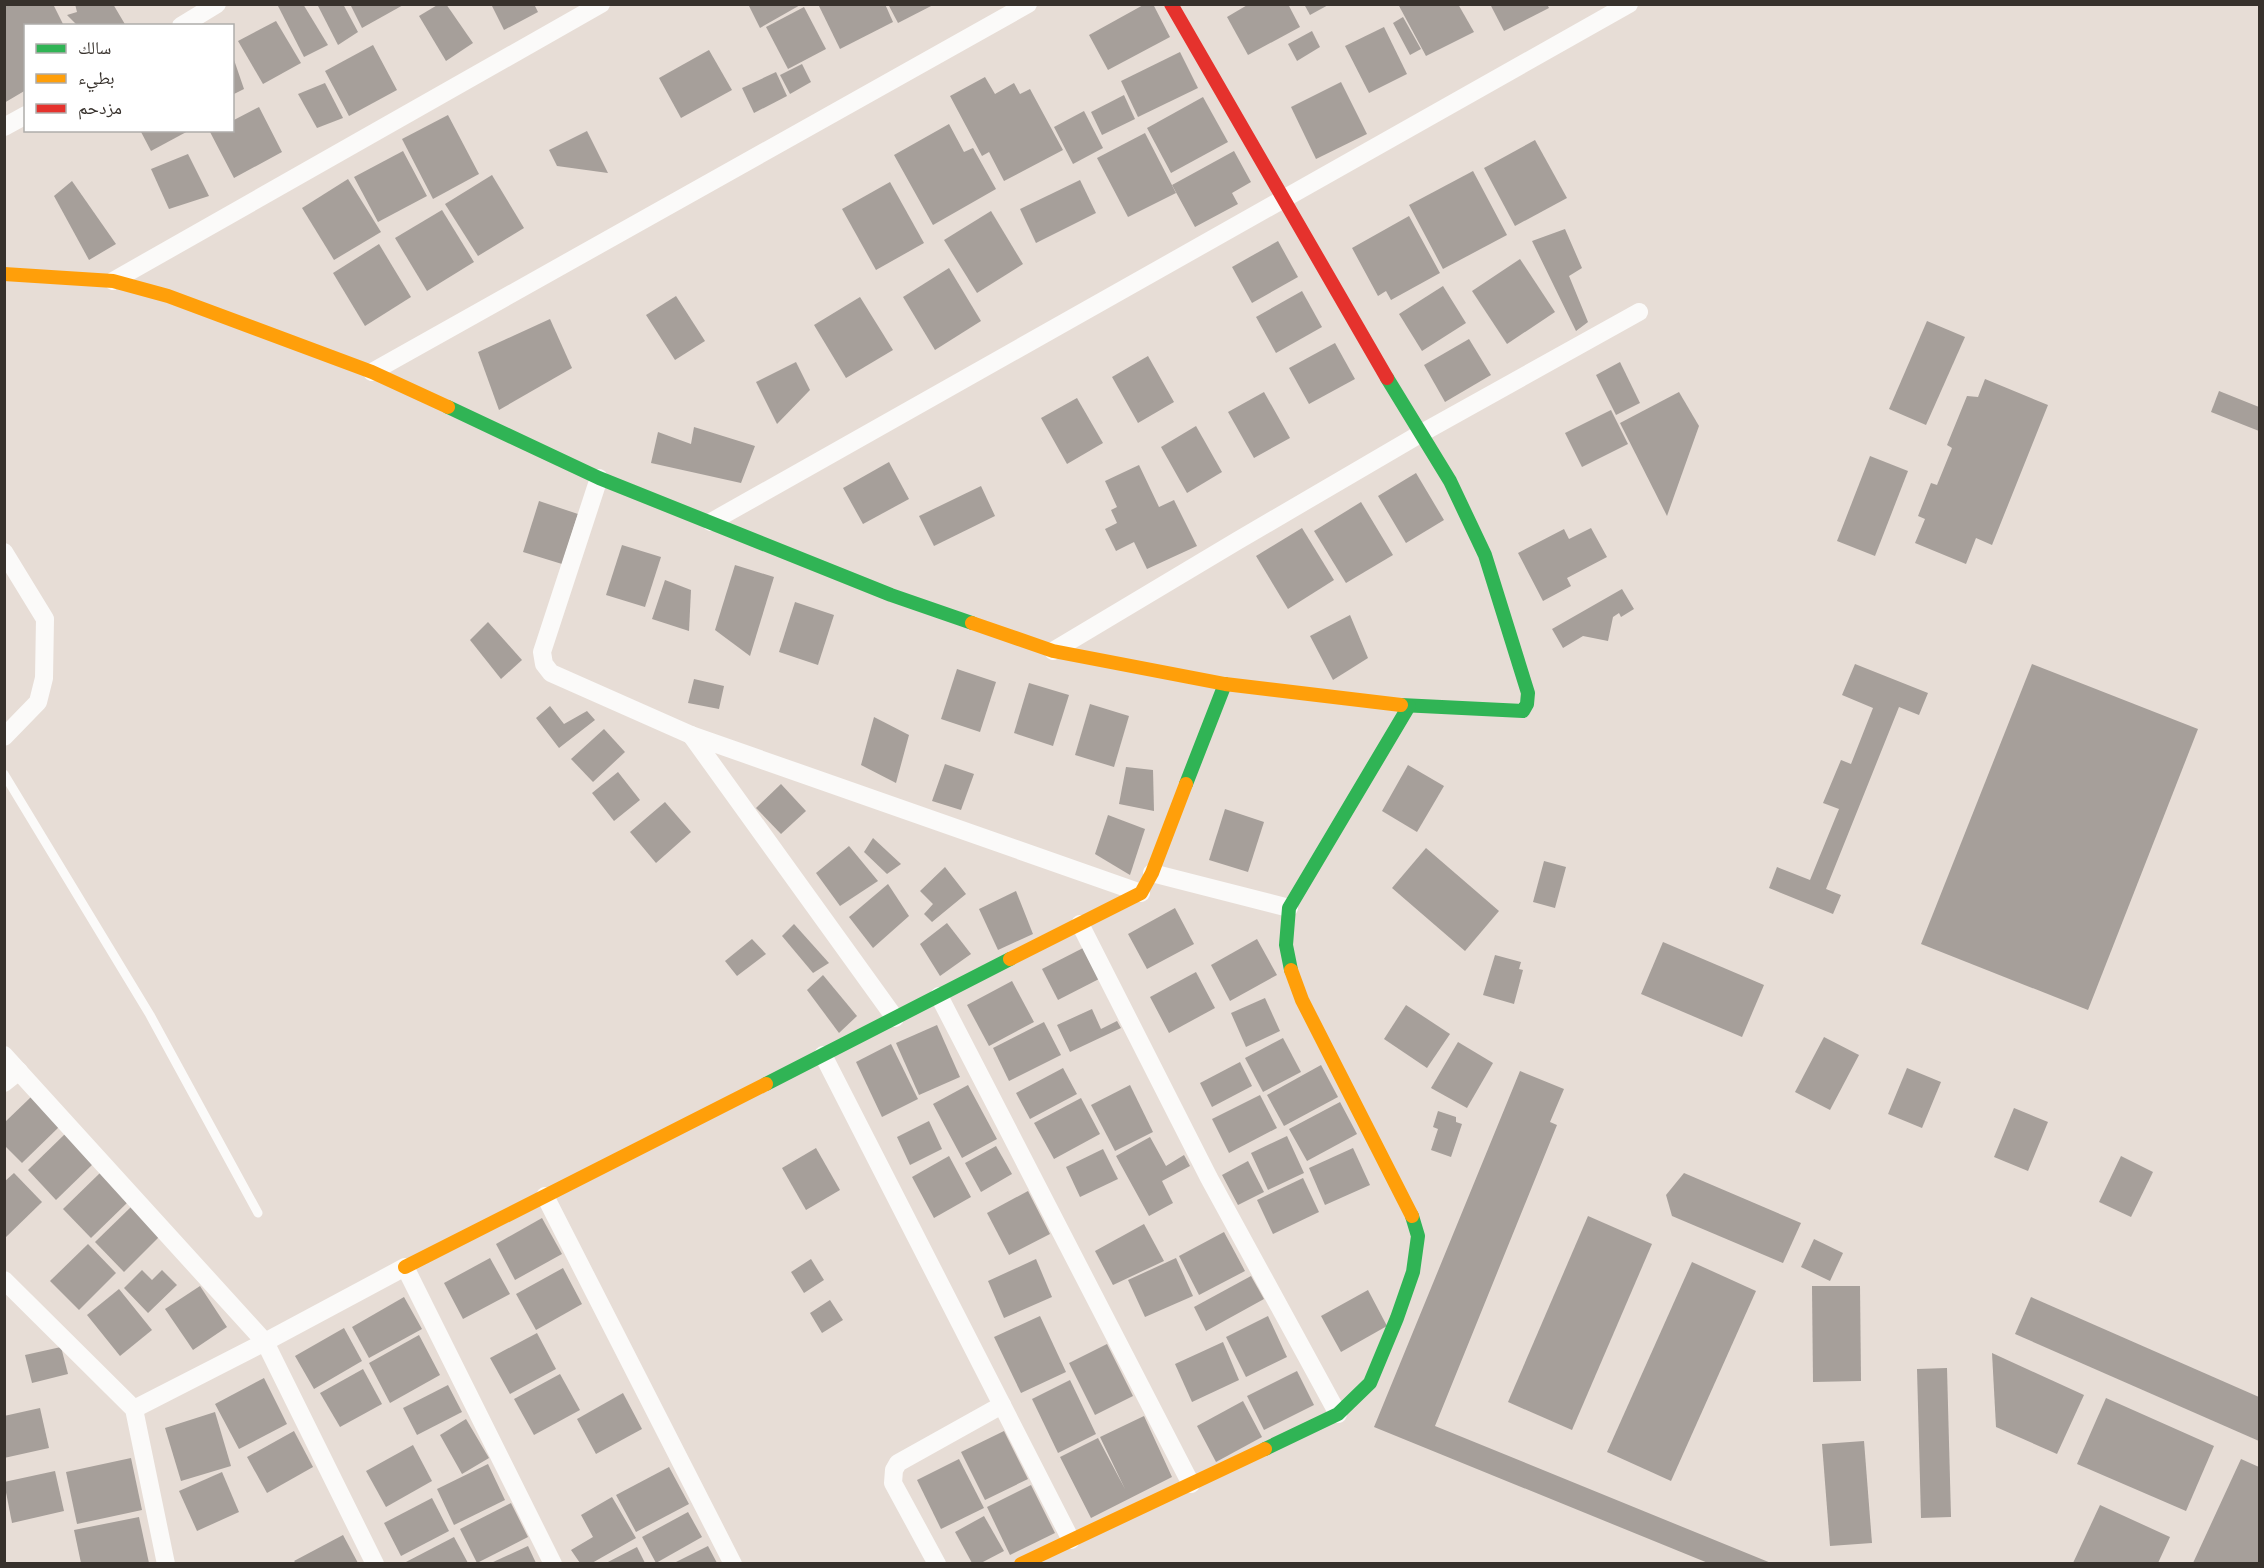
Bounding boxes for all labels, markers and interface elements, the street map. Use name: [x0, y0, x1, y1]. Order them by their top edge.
legend: [24, 24, 234, 132]
text: سالك: [78, 37, 111, 59]
text: بطيء: [78, 67, 115, 93]
text: مزدحم: [78, 97, 122, 120]

